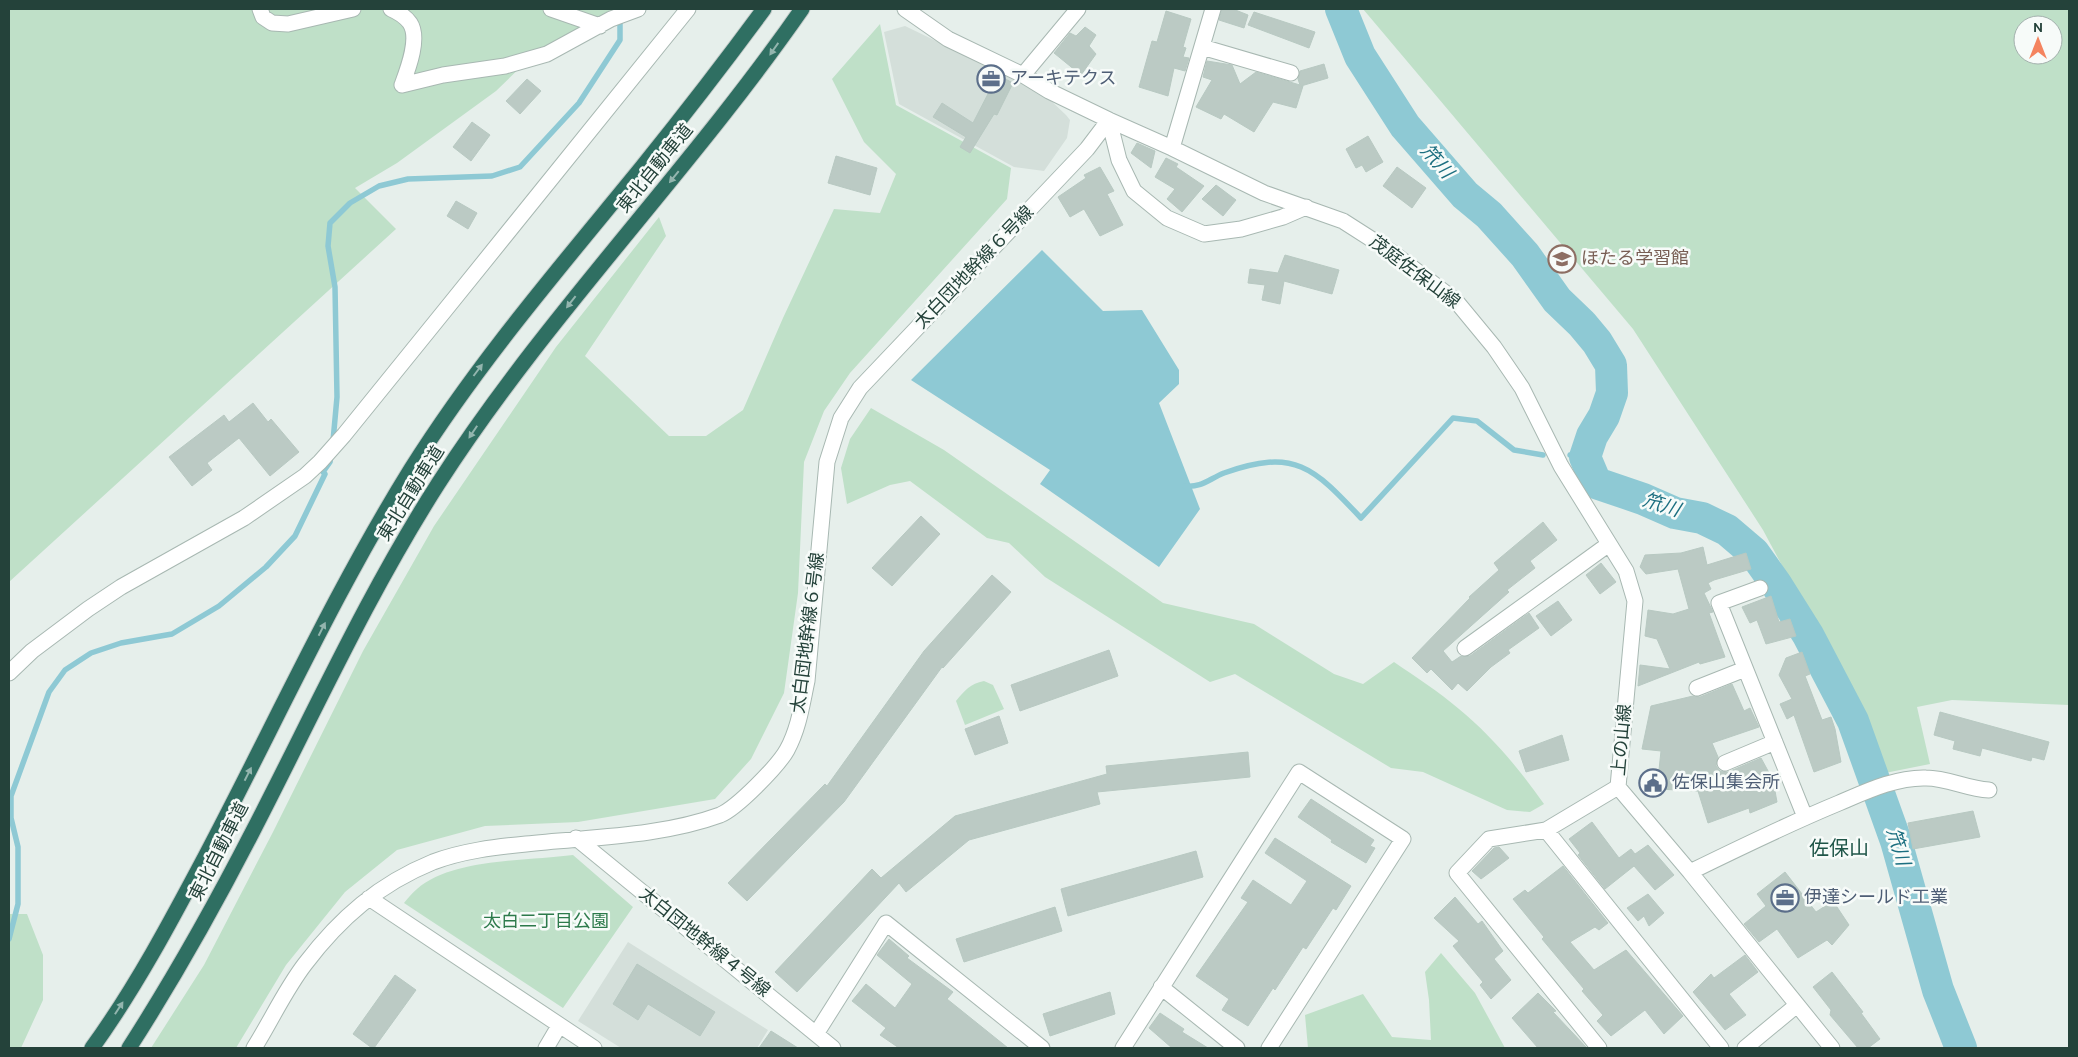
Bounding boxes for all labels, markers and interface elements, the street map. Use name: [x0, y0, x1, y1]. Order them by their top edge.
north arrow: [2013, 15, 2063, 65]
text: N: [2033, 20, 2043, 37]
one-way arrow: [769, 42, 779, 56]
office icon: アーキテクス: [976, 64, 1006, 94]
place label: アーキテクス: [1010, 68, 1116, 91]
street label: 東北自動車道: [613, 120, 699, 218]
water label: 笊川: [1414, 140, 1459, 186]
one-way arrow: [669, 170, 680, 183]
street label: 太白団地幹線６号線: [910, 202, 1040, 334]
street label: 茂庭佐保山線: [1364, 231, 1464, 315]
school or university icon: ほたる学習館: [1547, 244, 1577, 274]
place label: ほたる学習館: [1581, 248, 1689, 271]
one-way arrow: [565, 295, 576, 308]
one-way arrow: [473, 364, 484, 377]
one-way arrow: [468, 425, 478, 439]
street label: 東北自動車道: [374, 442, 450, 546]
water label: 笊川: [1639, 489, 1685, 524]
street label: 太白団地幹線６号線: [788, 551, 830, 715]
one-way arrow: [317, 621, 326, 636]
street label: 上の山線: [1608, 703, 1638, 777]
one-way arrow: [244, 766, 252, 781]
public building icon: 佐保山集会所: [1638, 768, 1668, 798]
place label: 佐保山集会所: [1672, 772, 1780, 795]
street label: 東北自動車道: [185, 799, 255, 905]
water label: 笊川: [1880, 825, 1915, 871]
district label: 佐保山: [1809, 837, 1869, 863]
street label: 太白団地幹線４号線: [634, 883, 774, 1003]
office icon: 伊達シールド工業: [1770, 883, 1800, 913]
place label: 伊達シールド工業: [1804, 887, 1948, 910]
park label: 太白二丁目公園: [483, 911, 609, 934]
one-way arrow: [114, 1001, 123, 1014]

